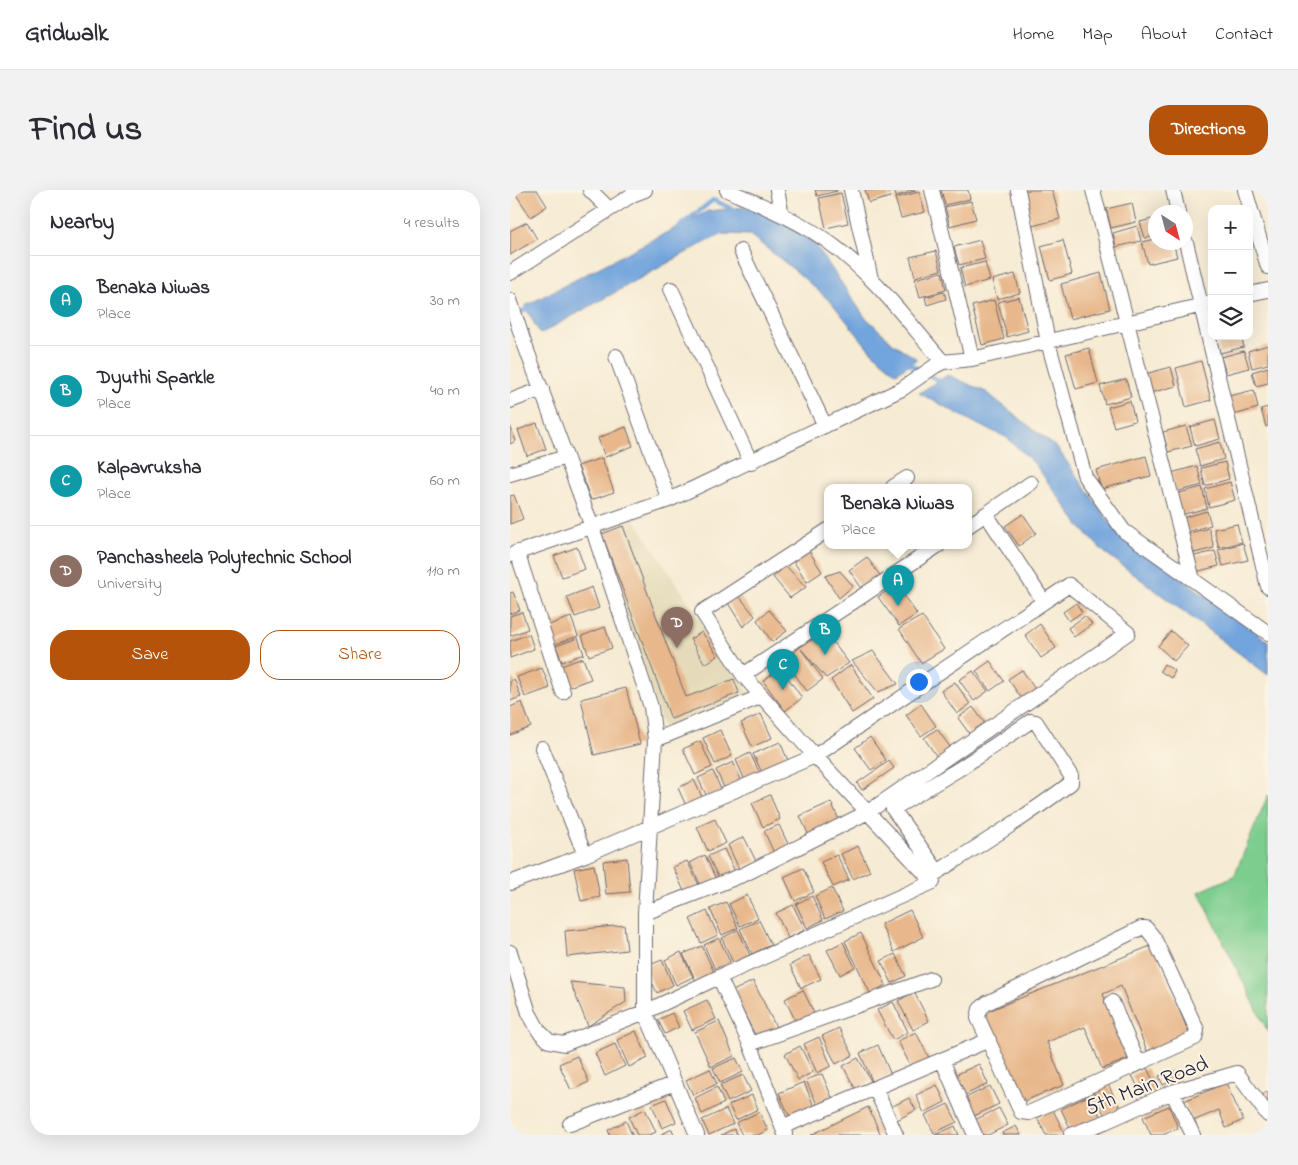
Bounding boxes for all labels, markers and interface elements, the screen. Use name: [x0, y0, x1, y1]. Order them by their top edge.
text: Gridwalk: [25, 17, 109, 52]
text: Home: [1013, 22, 1054, 48]
text: Map: [1082, 22, 1113, 48]
text: About: [1141, 22, 1187, 48]
text: Contact: [1215, 22, 1273, 48]
text: Find us: [30, 105, 142, 156]
button: Directions: [1149, 105, 1268, 155]
north arrow: [1148, 205, 1193, 250]
map controls: [1208, 205, 1253, 340]
button: +: [1208, 205, 1253, 250]
text: Nearby: [50, 208, 114, 238]
text: 4 results: [404, 211, 460, 235]
button: −: [1208, 250, 1253, 295]
text: Benaka Niwas: [97, 275, 210, 302]
text: A: [61, 289, 71, 313]
text: 30 m: [430, 289, 460, 313]
button: layers: [1208, 295, 1253, 340]
text: Place: [97, 302, 131, 326]
text: Dyuthi Sparkle: [97, 365, 215, 392]
text: B: [61, 379, 71, 403]
text: 40 m: [430, 379, 460, 403]
text: Place: [97, 392, 131, 416]
text: Kalpavruksha: [97, 455, 202, 482]
text: C: [62, 469, 70, 493]
text: 60 m: [430, 469, 460, 493]
text: Place: [97, 482, 131, 506]
popup: [824, 484, 972, 549]
text: Benaka Niwas: [842, 491, 954, 518]
text: Place: [842, 518, 875, 542]
text: Panchasheela Polytechnic School: [97, 545, 351, 572]
text: D: [60, 559, 72, 583]
text: 110 m: [426, 559, 460, 583]
pin: A: [882, 565, 914, 606]
text: University: [97, 572, 162, 596]
pin: D: [661, 607, 693, 648]
pin: B: [809, 614, 841, 655]
button: Save: [50, 630, 250, 680]
button: Share: [260, 630, 460, 680]
pin: C: [767, 649, 799, 690]
your location: [906, 669, 932, 695]
street label: 5th Main Road: [1081, 1049, 1213, 1125]

